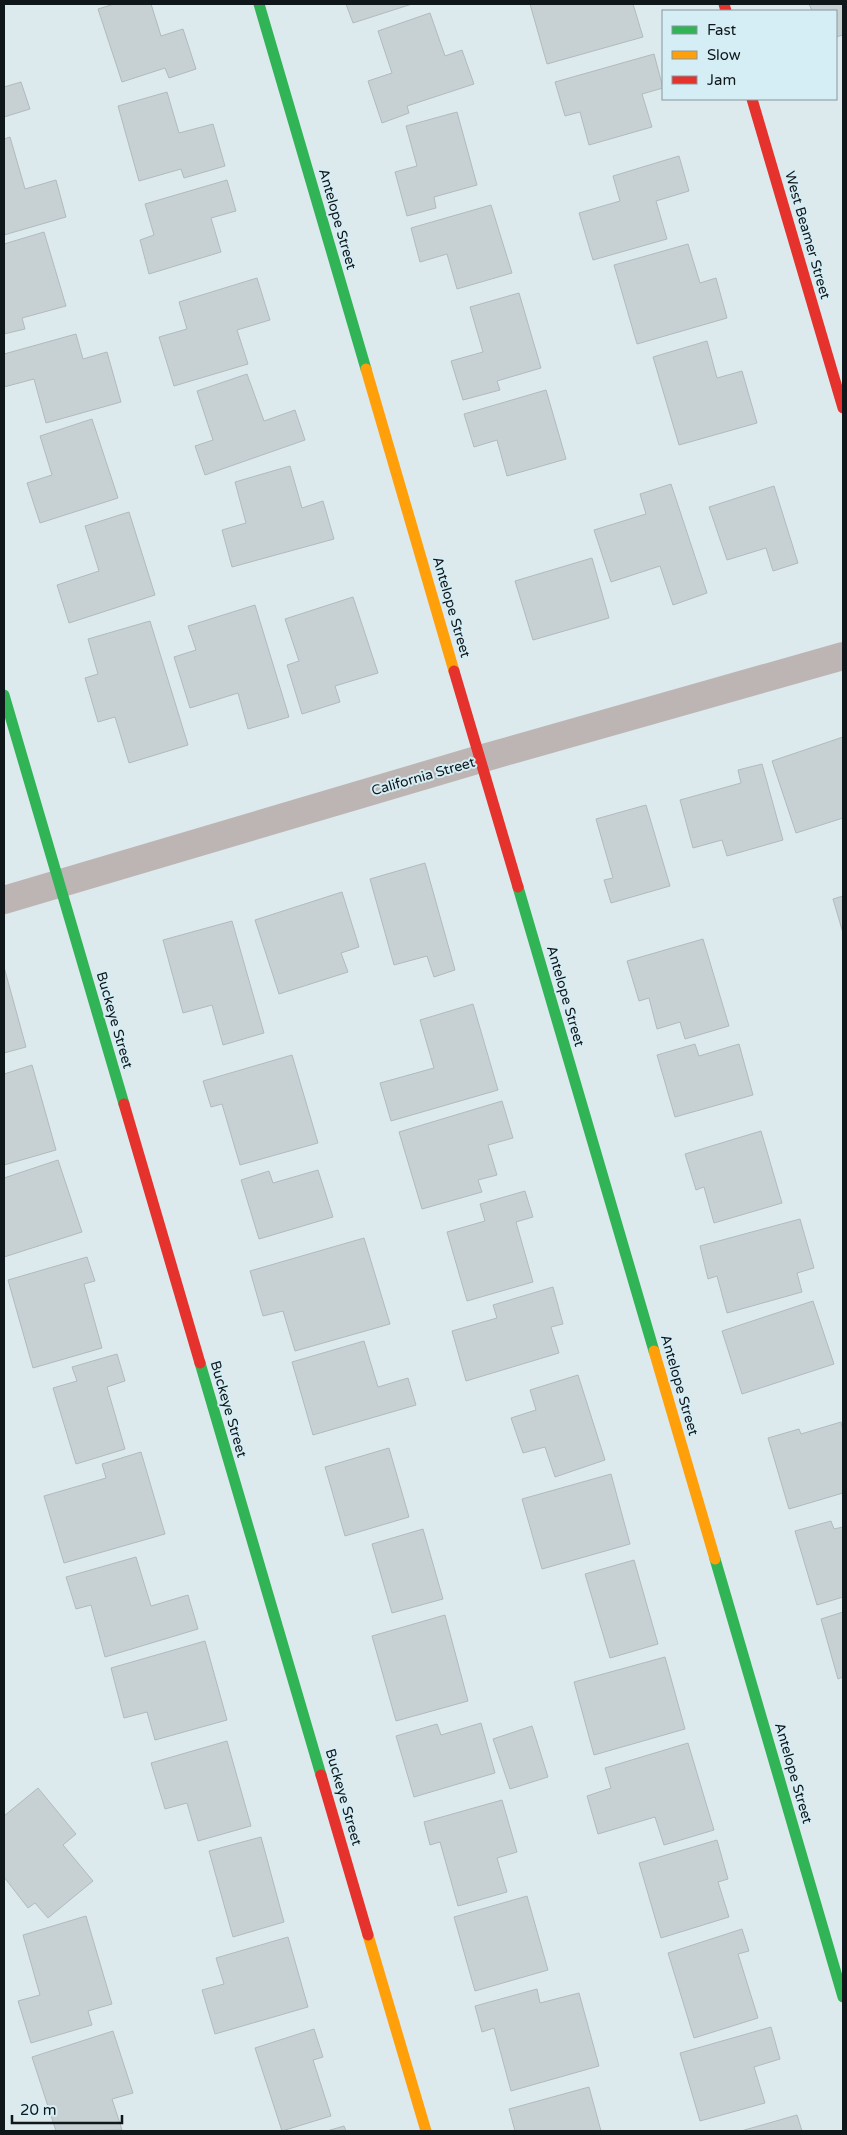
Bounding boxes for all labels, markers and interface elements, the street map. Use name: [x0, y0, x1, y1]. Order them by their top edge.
legend: [662, 10, 837, 100]
text: Fast: [707, 21, 737, 39]
text: Slow: [707, 46, 741, 64]
text: Jam: [707, 71, 736, 89]
street label: Antelope Street: [315, 167, 360, 272]
street label: West Beamer Street: [781, 169, 834, 302]
street label: Antelope Street: [429, 555, 474, 660]
street label: California Street: [369, 753, 477, 799]
street label: Antelope Street: [543, 944, 588, 1049]
street label: Buckeye Street: [93, 970, 137, 1071]
street label: Antelope Street: [657, 1333, 702, 1438]
street label: Buckeye Street: [207, 1359, 251, 1460]
street label: Antelope Street: [771, 1721, 816, 1826]
street label: Buckeye Street: [322, 1747, 366, 1848]
scale bar: [12, 2092, 122, 2124]
text: 20 m: [20, 2101, 57, 2119]

